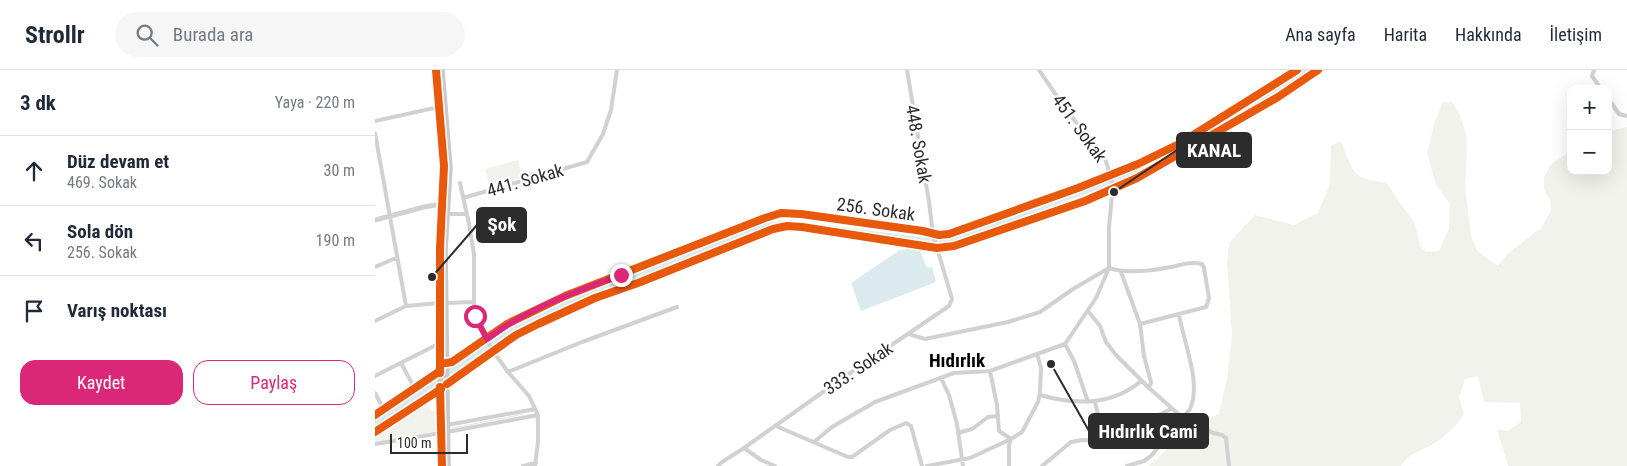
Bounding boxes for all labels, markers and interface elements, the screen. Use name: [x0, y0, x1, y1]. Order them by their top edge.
search box: [115, 12, 465, 57]
text: Strollr: [25, 21, 85, 49]
icon: search: [133, 21, 161, 49]
text: Burada ara: [173, 23, 253, 46]
text: Ana sayfa: [1285, 24, 1356, 45]
text: Harita: [1384, 24, 1427, 45]
text: Hakkında: [1455, 24, 1522, 45]
text: İletişim: [1550, 24, 1602, 45]
map controls: [1567, 85, 1612, 175]
button: +: [1567, 85, 1612, 130]
street label: 451. Sokak: [1048, 90, 1112, 166]
text: 3 dk: [20, 91, 56, 115]
text: Yaya · 220 m: [275, 93, 355, 112]
street label: 448. Sokak: [902, 103, 936, 185]
button: −: [1567, 130, 1612, 175]
callout: KANAL: [1177, 133, 1251, 167]
text: KANAL: [1187, 139, 1241, 162]
text: Düz devam et: [67, 150, 169, 173]
icon: ahead: [20, 157, 48, 185]
street label: 441. Sokak: [484, 159, 566, 201]
text: 30 m: [323, 161, 355, 180]
text: 469. Sokak: [67, 173, 137, 192]
street label: 256. Sokak: [836, 193, 916, 225]
callout: Şok: [477, 208, 526, 242]
text: Şok: [488, 213, 517, 236]
text: Sola dön: [67, 220, 133, 243]
icon: left: [20, 227, 48, 255]
text: 190 m: [316, 231, 355, 250]
text: 256. Sokak: [67, 243, 137, 262]
route end: [610, 264, 633, 287]
icon: arrive: [20, 297, 48, 325]
text: Varış noktası: [67, 299, 167, 322]
route start: [464, 305, 487, 328]
street label: 333. Sokak: [819, 337, 897, 399]
district label: Hıdırlık: [929, 349, 986, 372]
button: Kaydet: [20, 360, 183, 405]
button: Paylaş: [193, 360, 355, 405]
callout: Hıdırlık Cami: [1089, 414, 1208, 448]
text: Hıdırlık Cami: [1098, 420, 1198, 443]
scale bar: [390, 431, 467, 454]
text: 100 m: [397, 435, 432, 451]

